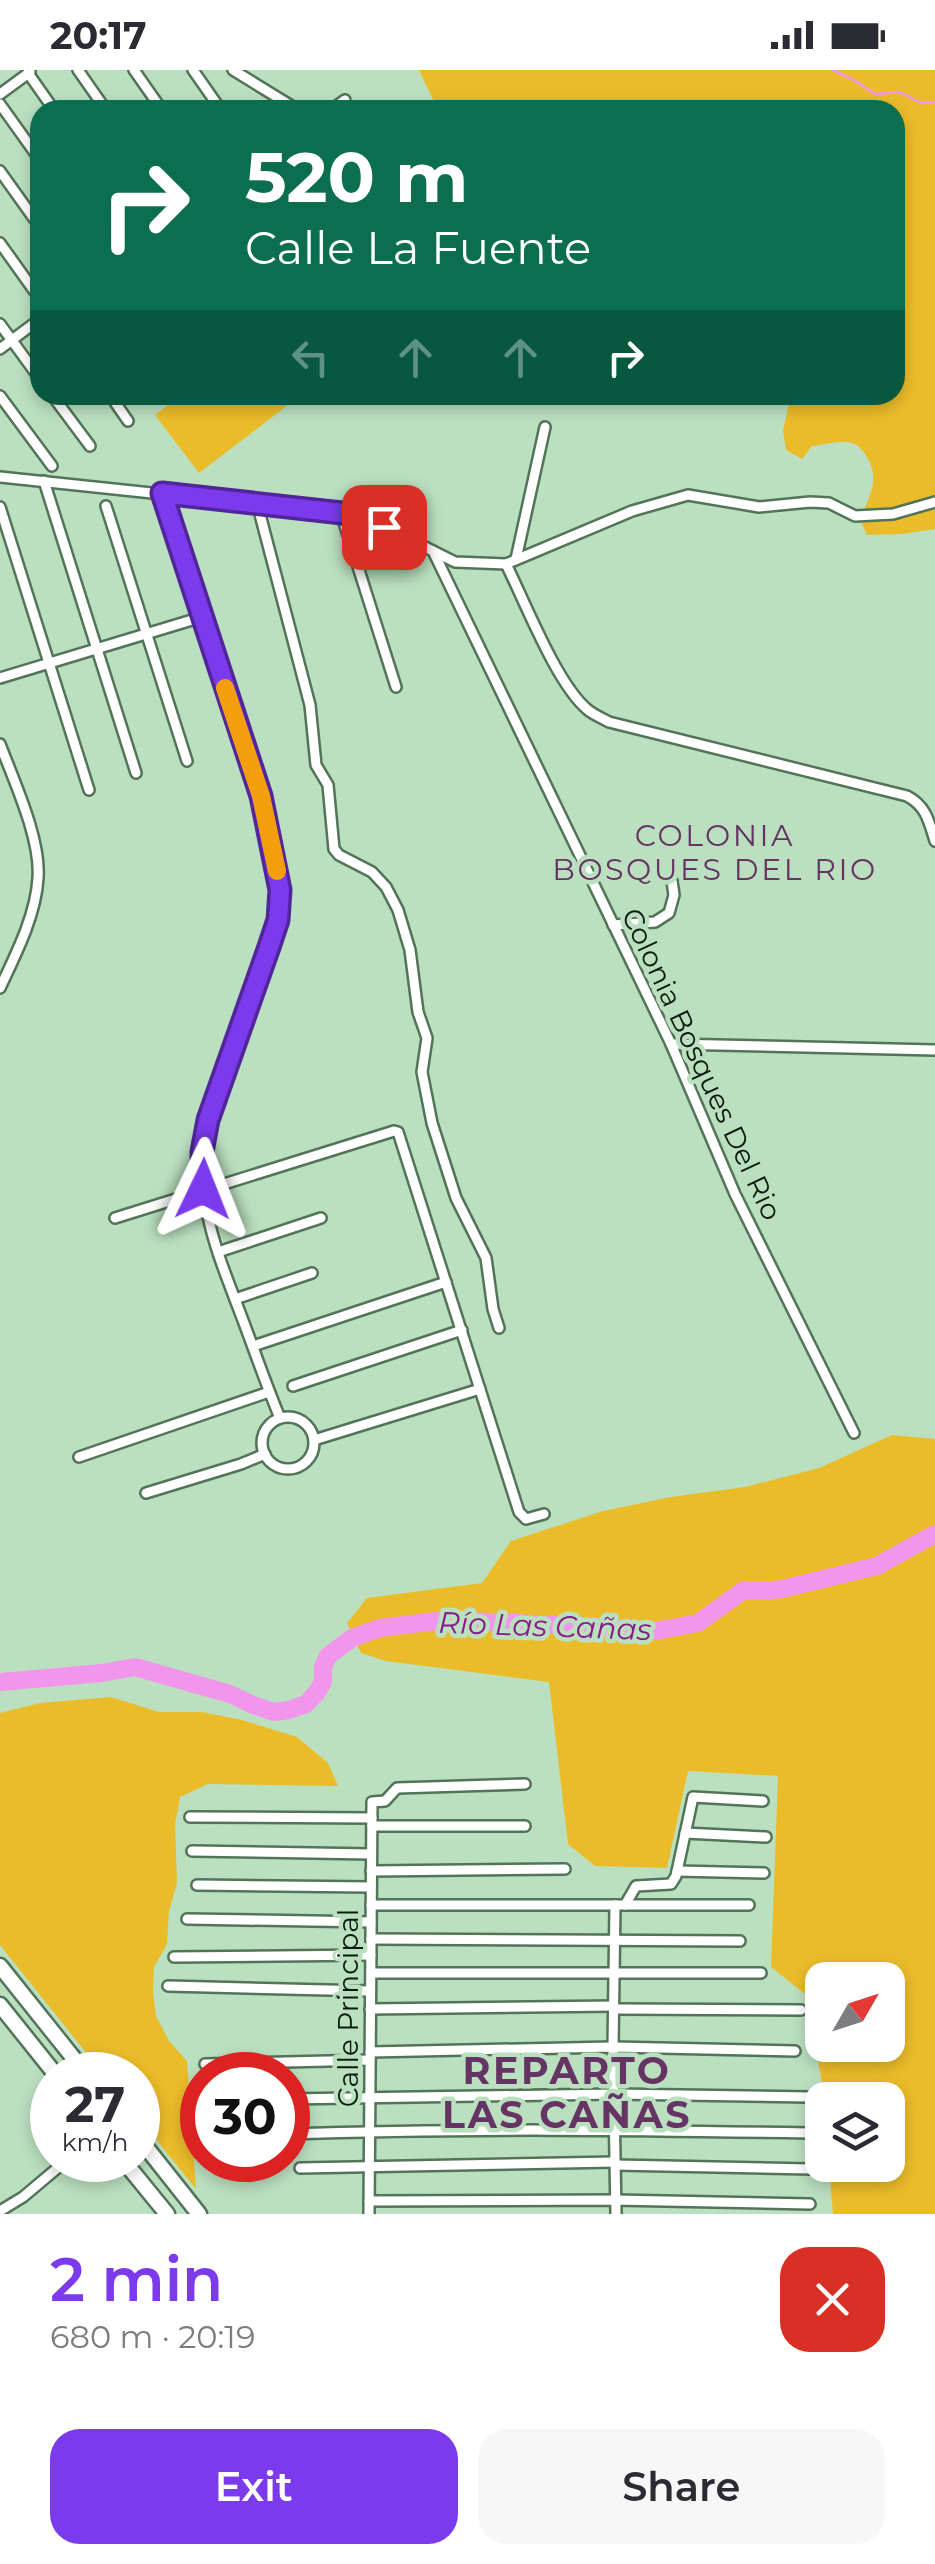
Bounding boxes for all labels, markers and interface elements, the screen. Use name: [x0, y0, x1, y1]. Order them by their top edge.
text: 20:17: [50, 12, 147, 59]
text: 520 m: [245, 134, 468, 220]
icon: right: [80, 140, 210, 270]
text: Calle La Fuente: [245, 220, 591, 275]
icon: left: [283, 330, 338, 385]
icon: ahead: [388, 330, 443, 385]
icon: ahead: [493, 330, 548, 385]
icon: right: [598, 330, 653, 385]
pin: [342, 485, 427, 570]
icon: arrive: [357, 500, 412, 555]
district label: COLONIA BOSQUES DEL RIO: [552, 817, 878, 888]
street label: Colonia Bosques Del Rio: [615, 903, 789, 1225]
position arrow: [151, 1137, 255, 1241]
water label: Río Las Cañas: [438, 1604, 653, 1648]
street label: Calle Principal: [331, 1909, 365, 2107]
north arrow: [805, 1962, 905, 2062]
map controls: [805, 1962, 905, 2182]
district label: REPARTO LAS CAÑAS: [442, 2047, 692, 2138]
speed limit sign: 30: [180, 2052, 310, 2182]
text: 27: [65, 2074, 125, 2135]
button: layers: [805, 2082, 905, 2182]
text: km/h: [62, 2127, 128, 2157]
text: 2 min: [50, 2243, 223, 2316]
button: close: [780, 2247, 885, 2352]
text: 680 m · 20:19: [50, 2317, 255, 2356]
button: Exit: [50, 2429, 458, 2544]
button: Share: [478, 2429, 885, 2544]

